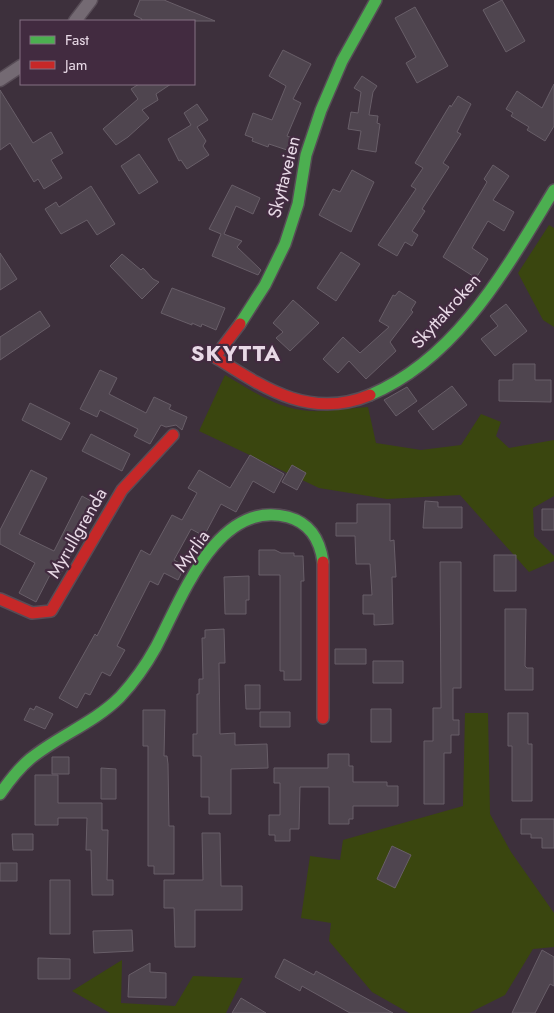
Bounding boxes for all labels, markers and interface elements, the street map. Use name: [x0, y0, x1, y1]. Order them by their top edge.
legend: [20, 20, 195, 85]
text: Fast: [65, 29, 89, 51]
text: Jam: [63, 54, 88, 76]
street label: Skyttaveien: [261, 133, 307, 221]
street label: Skyttakroken: [405, 268, 487, 354]
district label: SKYTTA: [191, 337, 281, 369]
street label: Myrullgrenda: [41, 483, 113, 583]
street label: Myrlia: [168, 525, 216, 577]

